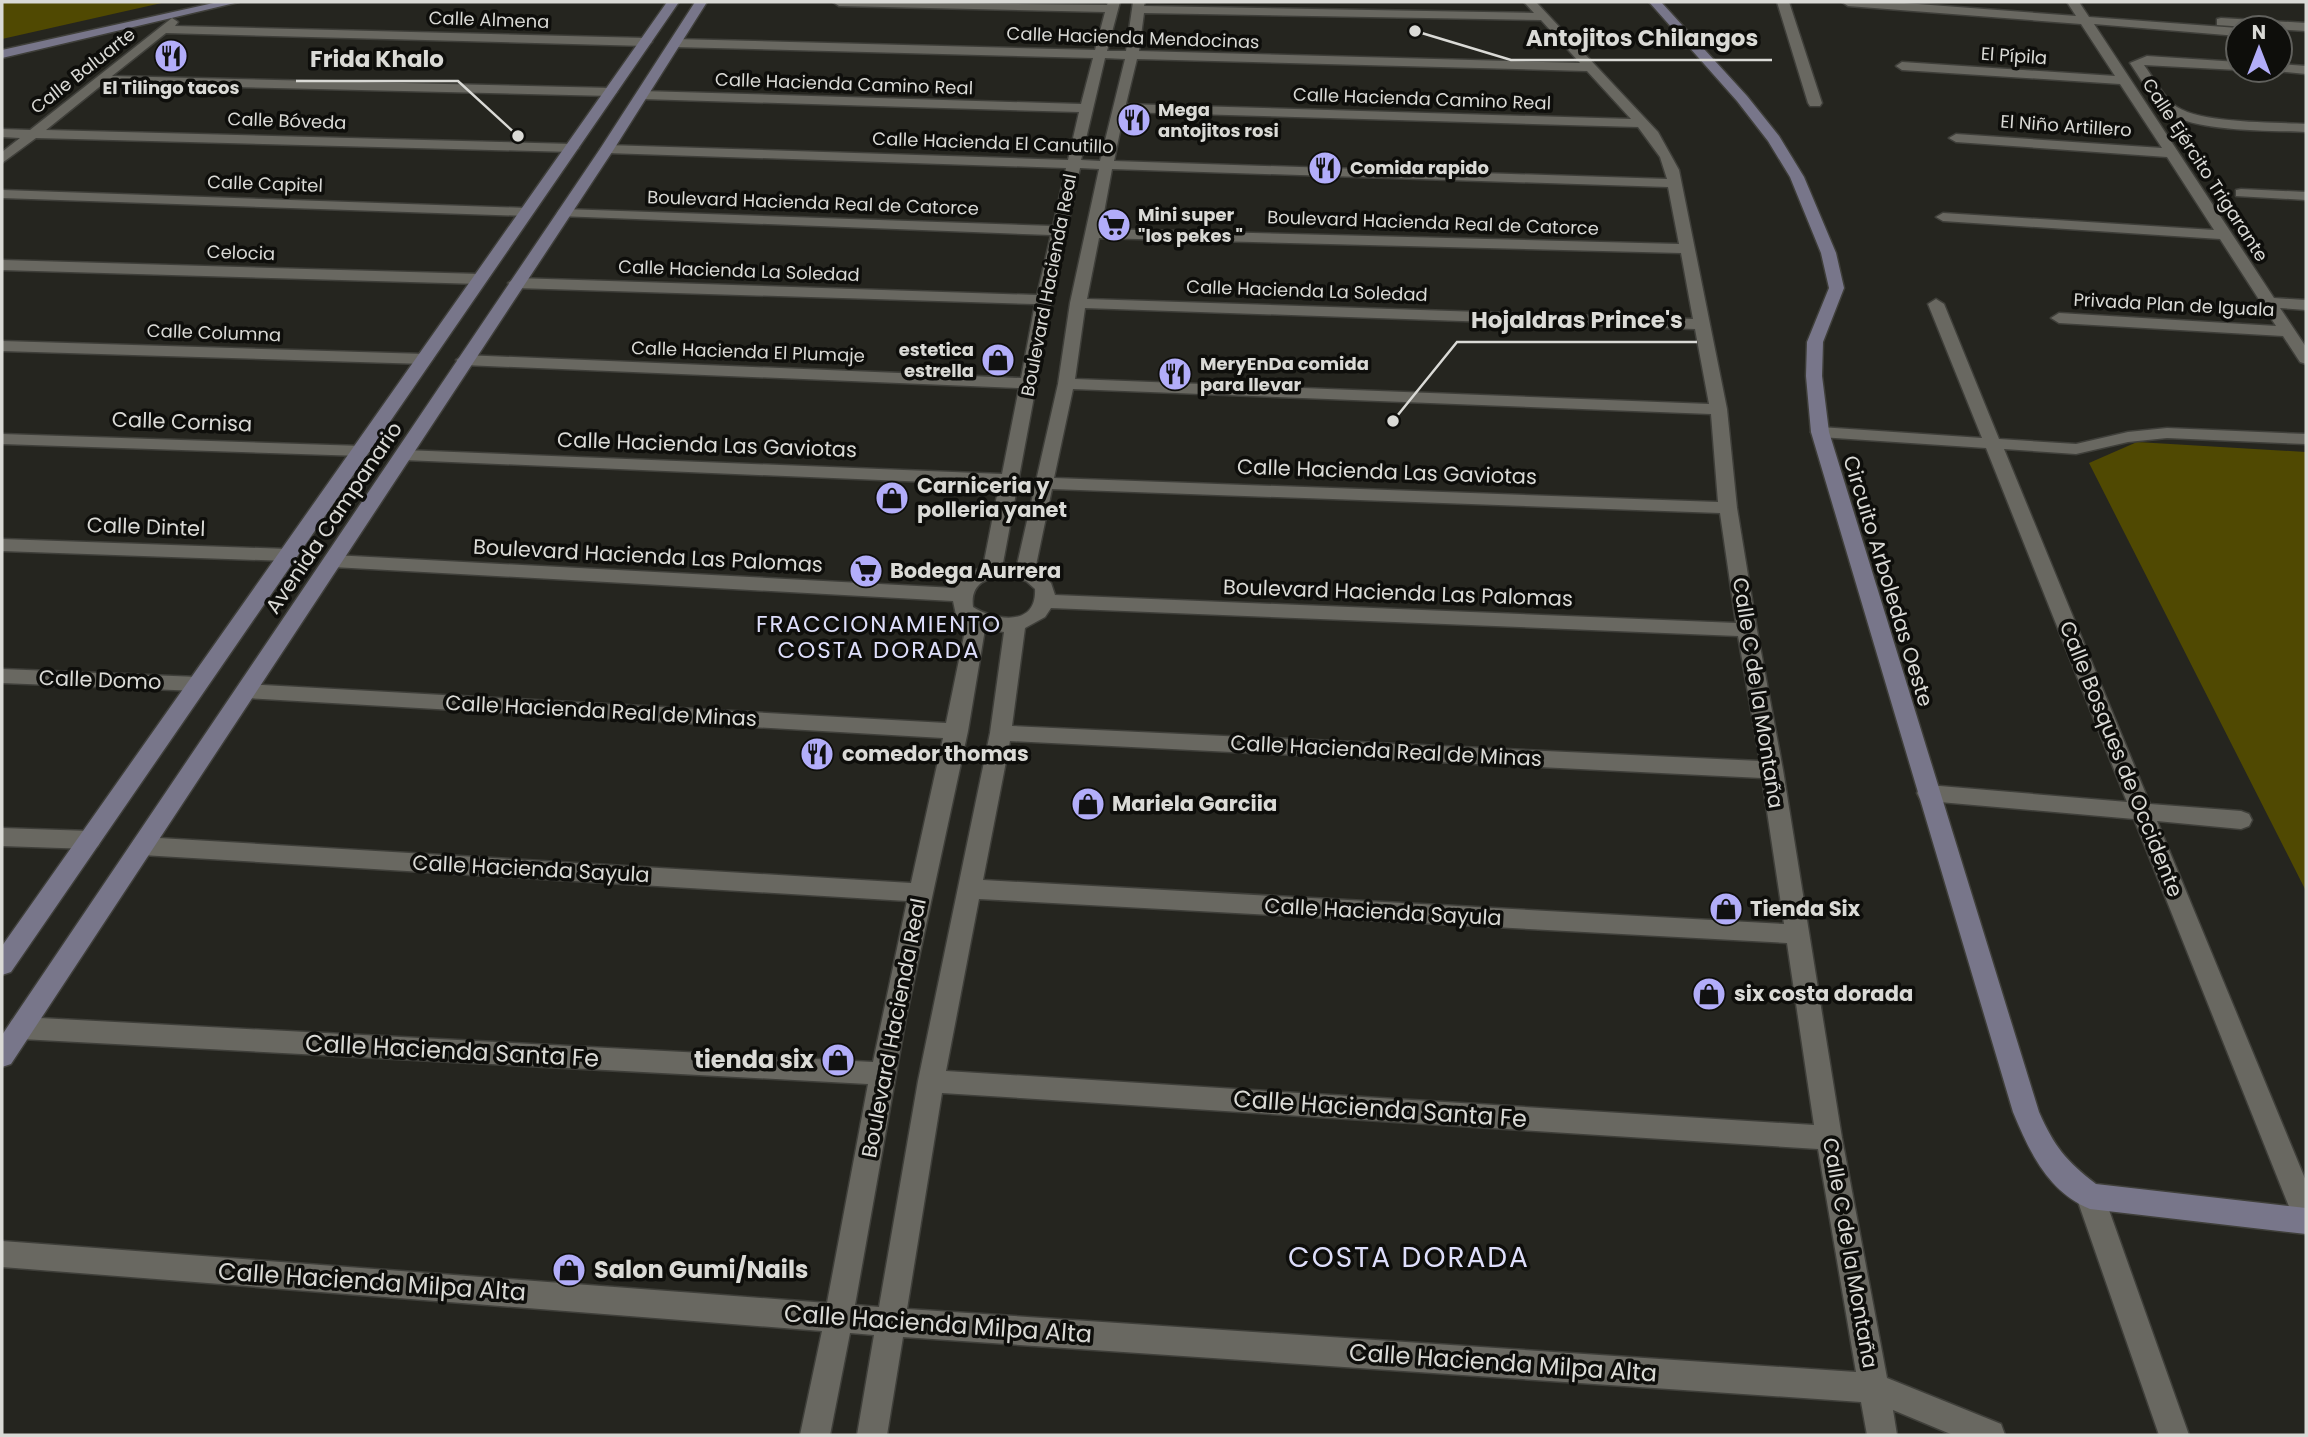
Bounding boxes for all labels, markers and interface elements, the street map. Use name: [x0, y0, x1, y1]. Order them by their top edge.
street label: Calle Almena: [428, 5, 550, 34]
north arrow: [2224, 14, 2294, 84]
callout: Antojitos Chilangos: [1511, 16, 1772, 60]
text: N: [2252, 19, 2266, 46]
street label: Calle Hacienda Mendocinas: [1006, 21, 1260, 54]
street label: Calle Baluarte: [25, 22, 140, 119]
text: Antojitos Chilangos: [1526, 22, 1758, 54]
restaurant icon: El Tilingo tacos: [152, 37, 190, 75]
callout: Frida Khalo: [296, 37, 458, 81]
street label: El Pípila: [1980, 41, 2048, 70]
text: Frida Khalo: [310, 43, 444, 75]
street label: Calle Hacienda Camino Real: [715, 67, 974, 100]
street label: Calle Ejército Trigarante: [2137, 73, 2274, 266]
place label: El Tilingo tacos: [103, 75, 240, 100]
street label: Calle Hacienda Camino Real: [1293, 82, 1552, 115]
place label: Mega antojitos rosi: [1158, 97, 1279, 143]
restaurant icon: Mega antojitos rosi: [1115, 101, 1153, 139]
street label: Calle Bóveda: [227, 106, 347, 135]
street label: El Niño Artillero: [2000, 108, 2132, 143]
street label: Calle Hacienda El Canutillo: [872, 126, 1114, 159]
restaurant icon: Comida rapido: [1306, 149, 1344, 187]
place label: Comida rapido: [1350, 155, 1489, 180]
street label: Calle Capitel: [207, 169, 323, 198]
street label: Boulevard Hacienda Real: [1015, 172, 1082, 398]
street label: Boulevard Hacienda Real de Catorce: [647, 184, 979, 221]
place label: Mini super "los pekes ": [1138, 202, 1243, 248]
street label: Boulevard Hacienda Real de Catorce: [1267, 204, 1599, 241]
supermarket icon: Mini super "los pekes ": [1095, 206, 1133, 244]
street label: Celocia: [206, 239, 276, 266]
street label: Calle Hacienda La Soledad: [618, 254, 860, 287]
street label: Calle Hacienda La Soledad: [1186, 274, 1428, 307]
street label: Privada Plan de Iguala: [2073, 287, 2275, 322]
callout: Hojaldras Prince's: [1457, 298, 1697, 342]
text: Hojaldras Prince's: [1471, 304, 1683, 336]
street label: Calle Columna: [146, 318, 282, 347]
street label: Calle Hacienda El Plumaje: [631, 335, 865, 368]
place label: estetica estrella: [899, 337, 974, 383]
shop icon: estetica estrella: [979, 341, 1017, 379]
place label: MeryEnDa comida para llevar: [1200, 351, 1369, 397]
restaurant icon: MeryEnDa comida para llevar: [1156, 355, 1194, 393]
street label: Calle Cornisa: [111, 405, 253, 438]
street label: Avenida Campanario: [258, 416, 409, 620]
street label: Calle Hacienda Las Gaviotas: [557, 425, 857, 464]
street label: Calle Hacienda Las Gaviotas: [1237, 452, 1537, 491]
street label: Circuito Arboledas Oeste: [1836, 452, 1941, 710]
place label: Carniceria y polleria yanet: [917, 471, 1067, 524]
shop icon: Carniceria y polleria yanet: [873, 479, 911, 517]
street label: Calle Dintel: [86, 510, 206, 543]
street label: Boulevard Hacienda Las Palomas: [472, 532, 824, 579]
supermarket icon: Bodega Aurrera: [847, 552, 885, 590]
place label: Bodega Aurrera: [890, 556, 1061, 585]
street label: Boulevard Hacienda Las Palomas: [1222, 572, 1574, 613]
street label: Calle C de la Montaña: [1726, 575, 1791, 810]
district label: FRACCIONAMIENTO COSTA DORADA: [756, 608, 1002, 666]
street label: Calle Bosques de Occidente: [2053, 617, 2190, 901]
street label: Calle Domo: [38, 663, 162, 696]
street label: Calle Hacienda Real de Minas: [445, 688, 758, 733]
street label: Calle Hacienda Real de Minas: [1230, 728, 1543, 773]
restaurant icon: comedor thomas: [798, 735, 836, 773]
place label: comedor thomas: [842, 739, 1029, 768]
shop icon: Mariela Garciia: [1069, 785, 1107, 823]
place label: Mariela Garciia: [1112, 789, 1277, 818]
street label: Calle Hacienda Sayula: [412, 848, 650, 889]
shop icon: Tienda Six: [1707, 890, 1745, 928]
street label: Calle Hacienda Sayula: [1264, 891, 1502, 932]
place label: Tienda Six: [1750, 894, 1861, 923]
street label: Boulevard Hacienda Real: [854, 896, 933, 1160]
shop icon: six costa dorada: [1690, 975, 1728, 1013]
place label: six costa dorada: [1734, 979, 1913, 1008]
street label: Calle Hacienda Santa Fe: [304, 1026, 600, 1075]
shop icon: tienda six: [819, 1041, 857, 1079]
place label: tienda six: [694, 1043, 815, 1076]
street label: Calle Hacienda Santa Fe: [1232, 1082, 1528, 1135]
street label: Calle C de la Montaña: [1816, 1135, 1885, 1370]
district label: COSTA DORADA: [1288, 1238, 1530, 1277]
shop icon: Salon Gumi/Nails: [550, 1251, 588, 1289]
place label: Salon Gumi/Nails: [594, 1253, 808, 1286]
street label: Calle Hacienda Milpa Alta: [217, 1254, 527, 1309]
street label: Calle Hacienda Milpa Alta: [783, 1296, 1093, 1351]
street label: Calle Hacienda Milpa Alta: [1348, 1335, 1658, 1390]

